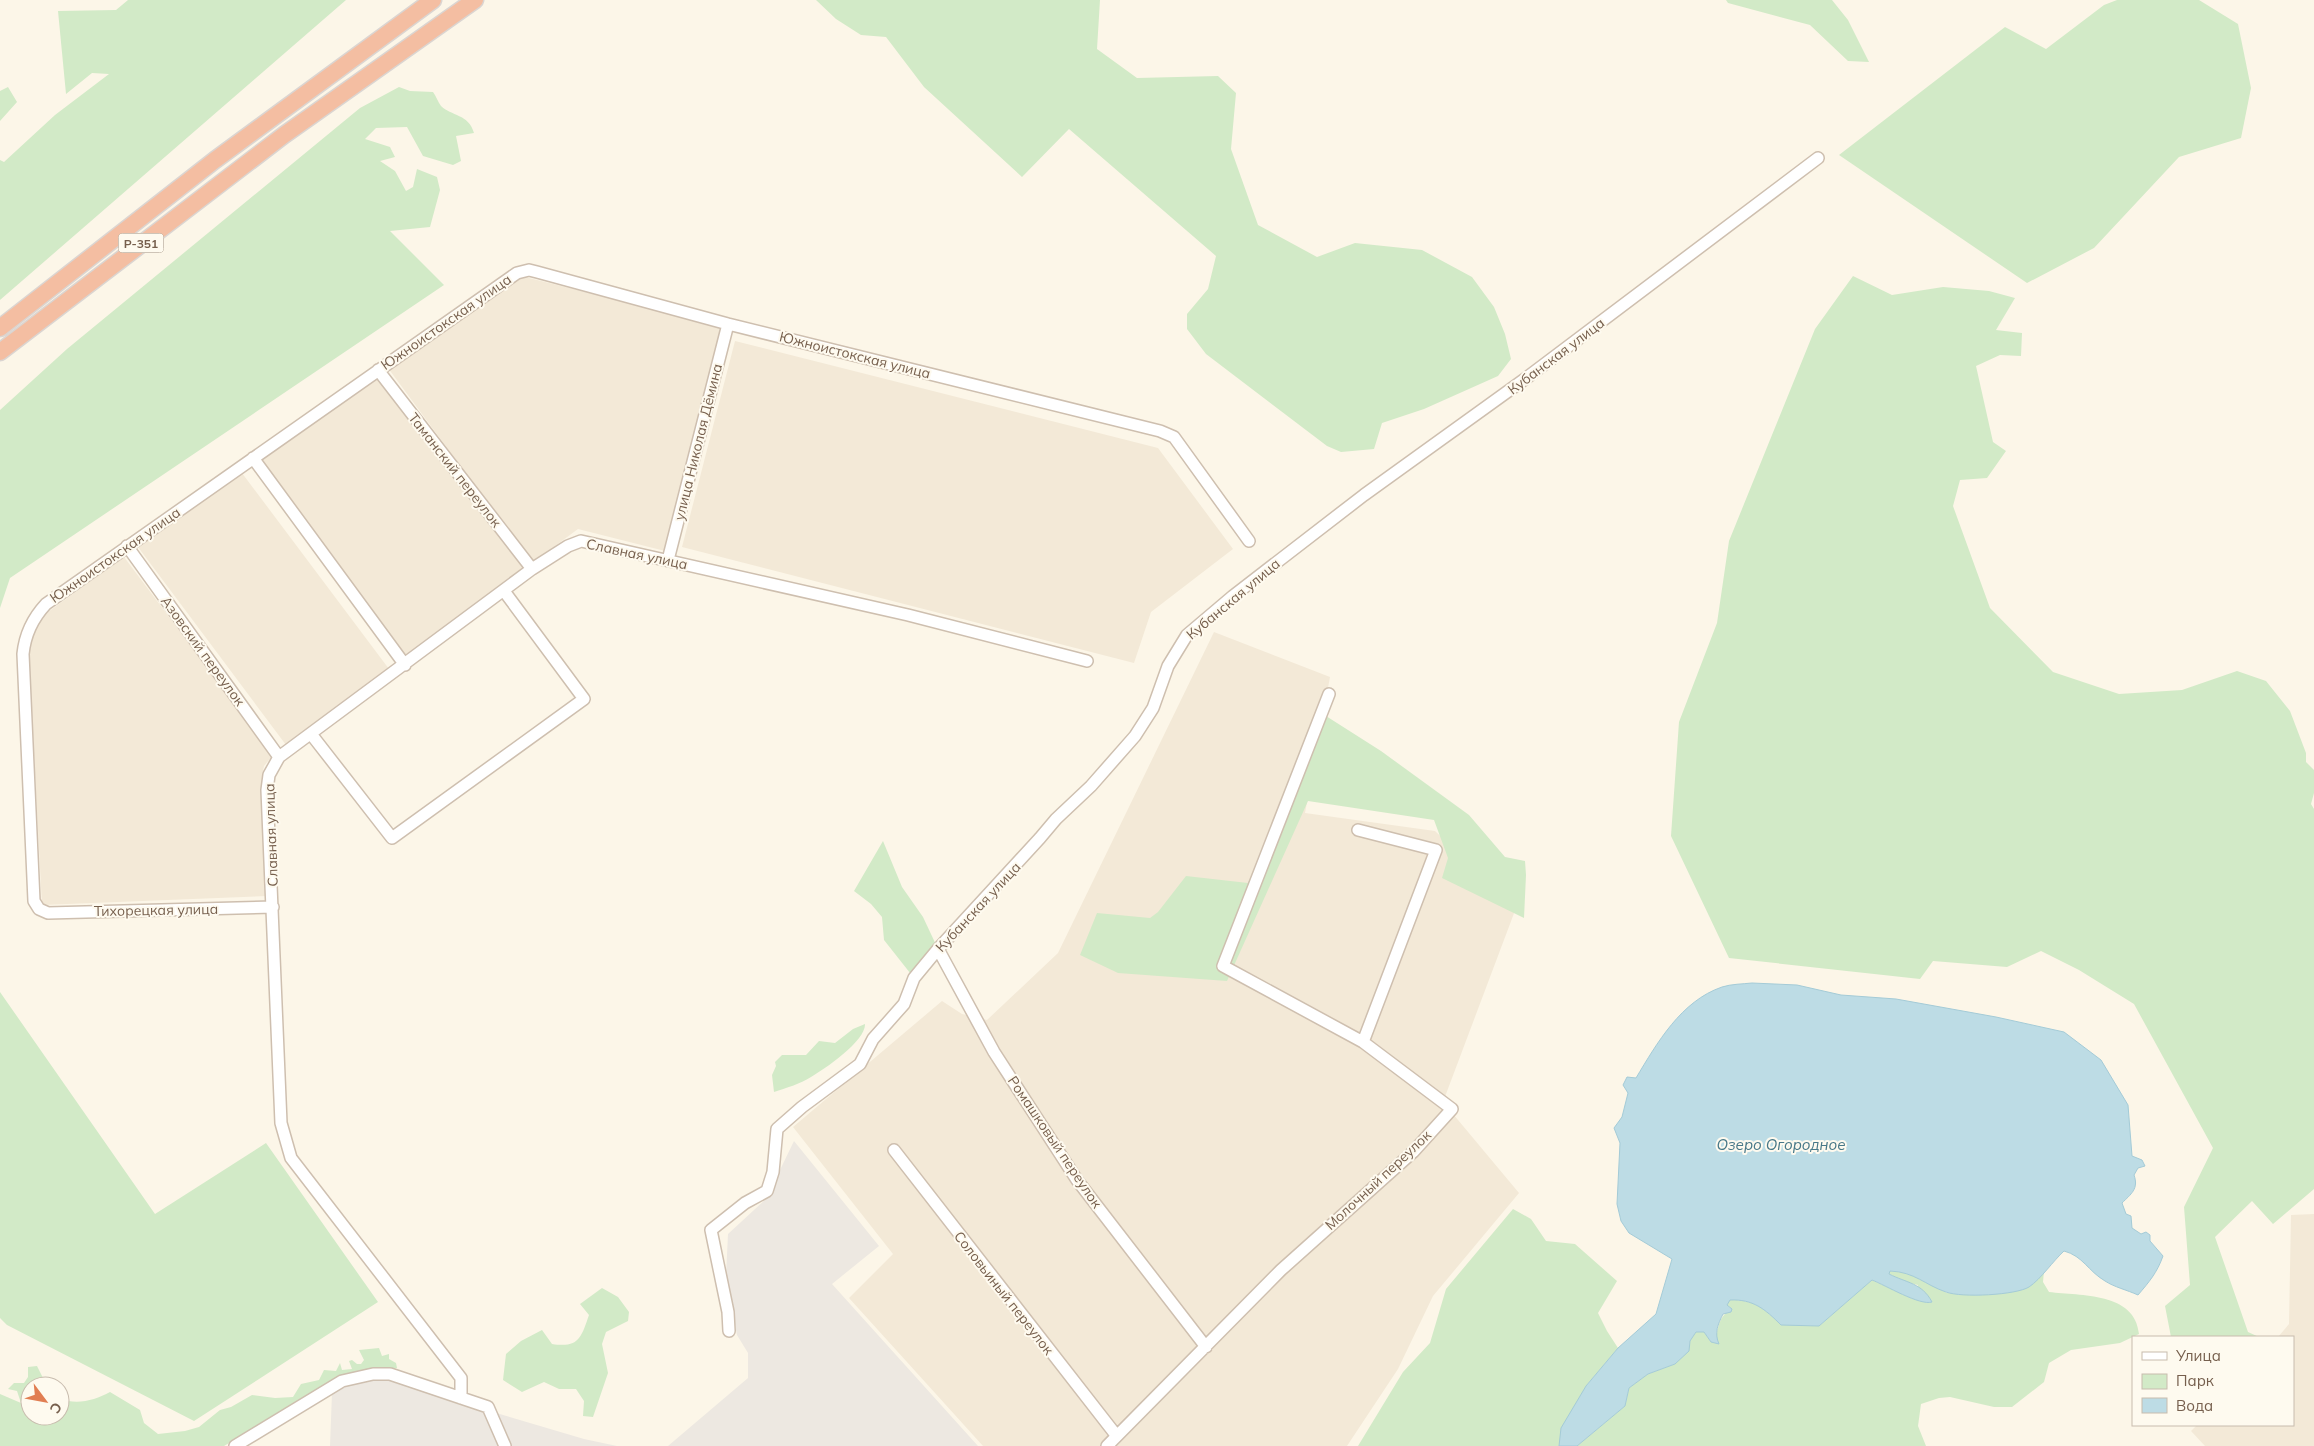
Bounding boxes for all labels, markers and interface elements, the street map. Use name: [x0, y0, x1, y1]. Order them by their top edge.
road number: Р-351: [118, 234, 164, 252]
street label: Южноистокская улица: [377, 270, 515, 374]
street label: Кубанская улица: [1504, 314, 1608, 398]
street label: Южноистокская улица: [778, 328, 932, 382]
street label: улица Николая Дёмина: [670, 362, 726, 522]
street label: Таманский переулок: [405, 409, 506, 531]
street label: Южноистокская улица: [46, 503, 184, 607]
street label: Славная улица: [585, 534, 689, 574]
street label: Кубанская улица: [1182, 555, 1284, 643]
street label: Азовский переулок: [157, 592, 249, 710]
street label: Славная улица: [260, 783, 282, 887]
street label: Кубанская улица: [932, 858, 1024, 956]
street label: Тихорецкая улица: [94, 900, 218, 920]
street label: Ромашковый переулок: [1004, 1072, 1106, 1212]
street label: Молочный переулок: [1321, 1126, 1435, 1234]
water label: Озеро Огородное: [1716, 1135, 1846, 1154]
street label: Соловьиный переулок: [950, 1228, 1058, 1359]
legend: [2132, 1336, 2294, 1426]
text: Улица: [2175, 1346, 2221, 1365]
text: Парк: [2176, 1371, 2215, 1390]
north arrow: [20, 1376, 70, 1426]
text: Вода: [2176, 1396, 2213, 1415]
text: С: [46, 1399, 66, 1417]

